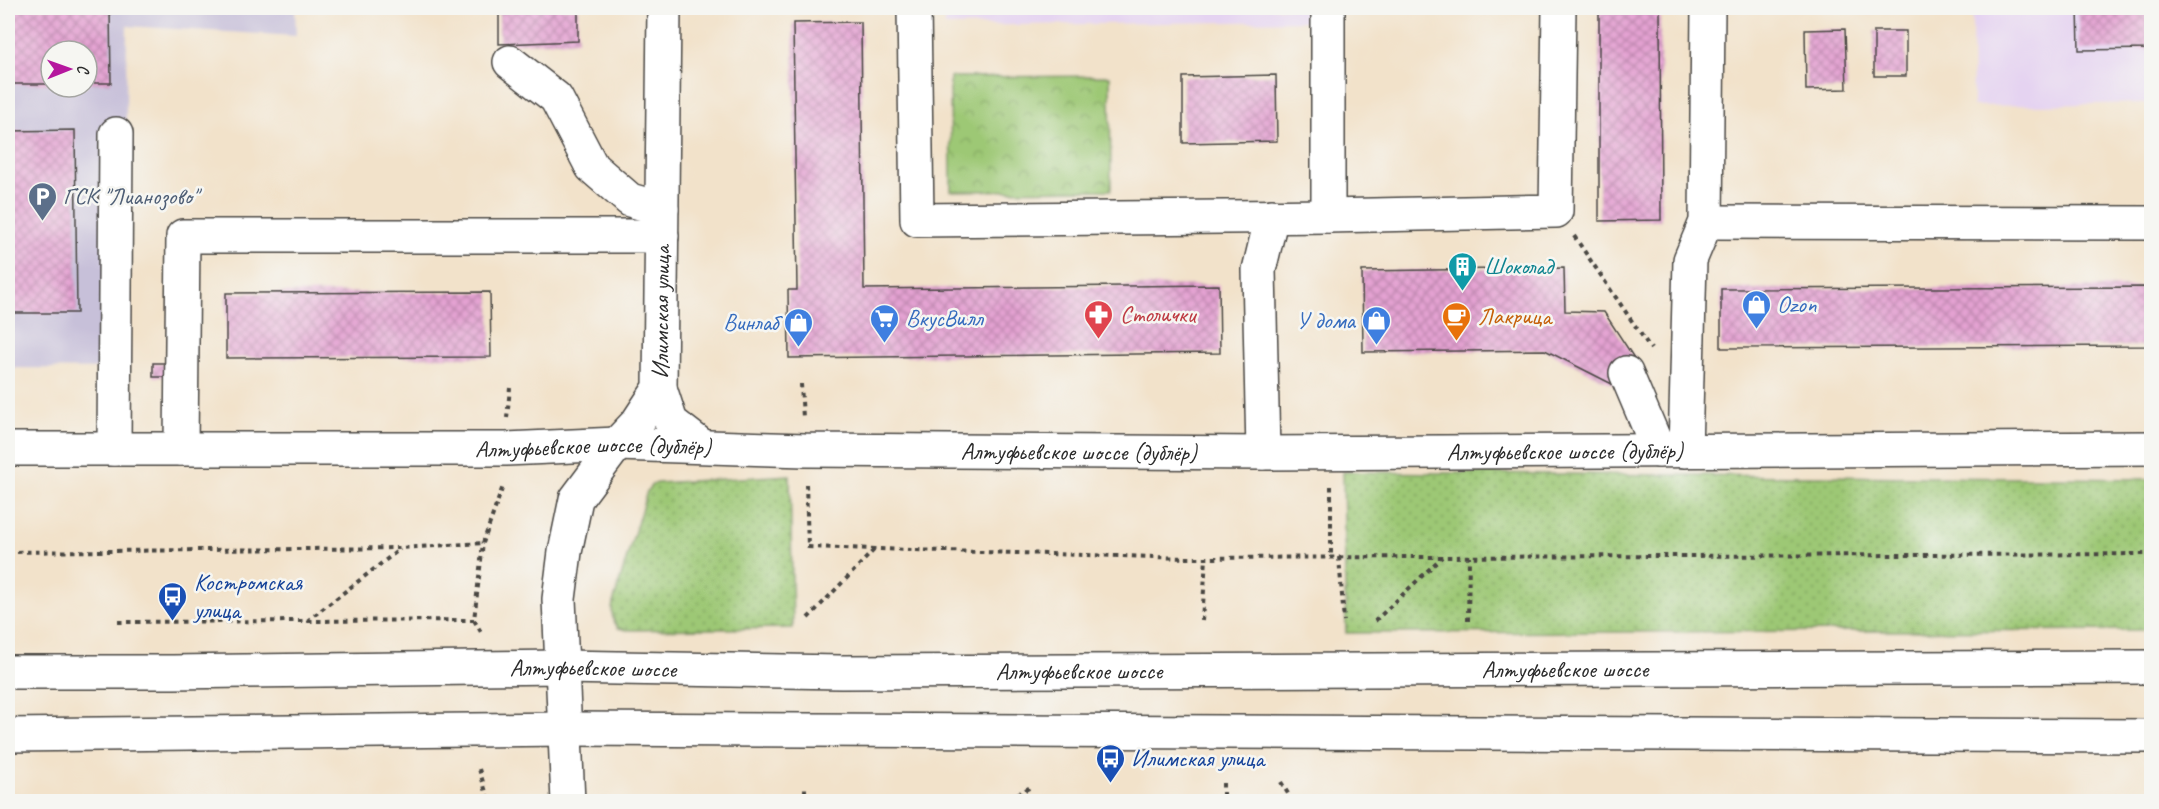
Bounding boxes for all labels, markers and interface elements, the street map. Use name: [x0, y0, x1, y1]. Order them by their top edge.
north arrow: [39, 39, 99, 99]
text: С: [73, 65, 93, 75]
parking icon: ГСК "Лианозово": [26, 180, 58, 222]
place label: ГСК "Лианозово": [63, 181, 203, 211]
street label: Илимская улица: [645, 243, 677, 379]
building icon: Шоколад: [1447, 250, 1479, 292]
place label: Шоколад: [1484, 251, 1556, 281]
shop icon: Ozon: [1740, 288, 1772, 330]
place label: Ozon: [1777, 289, 1817, 319]
pharmacy icon: Столички: [1083, 298, 1115, 340]
place label: Столички: [1120, 299, 1198, 329]
cafe icon: Лакрица: [1441, 300, 1473, 342]
place label: Лакрица: [1478, 301, 1553, 331]
supermarket icon: ВкусВилл: [869, 302, 901, 344]
place label: ВкусВилл: [906, 303, 984, 333]
shop icon: У дома: [1360, 304, 1392, 346]
place label: У дома: [1296, 305, 1356, 335]
shop icon: Винлаб: [783, 306, 815, 348]
place label: Винлаб: [723, 307, 783, 337]
street label: Алтуфьевское шоссе (дублёр): [475, 429, 712, 464]
street label: Алтуфьевское шоссе (дублёр): [961, 436, 1198, 468]
street label: Алтуфьевское шоссе (дублёр): [1447, 436, 1684, 467]
place label: Костромская улица: [192, 567, 304, 625]
bus stop icon: Костромская улица: [157, 580, 189, 622]
street label: Алтуфьевское шоссе: [510, 652, 679, 684]
street label: Алтуфьевское шоссе: [1482, 654, 1650, 685]
street label: Алтуфьевское шоссе: [996, 656, 1164, 686]
bus stop icon: Илимская улица: [1094, 742, 1126, 784]
place label: Илимская улица: [1131, 743, 1266, 773]

